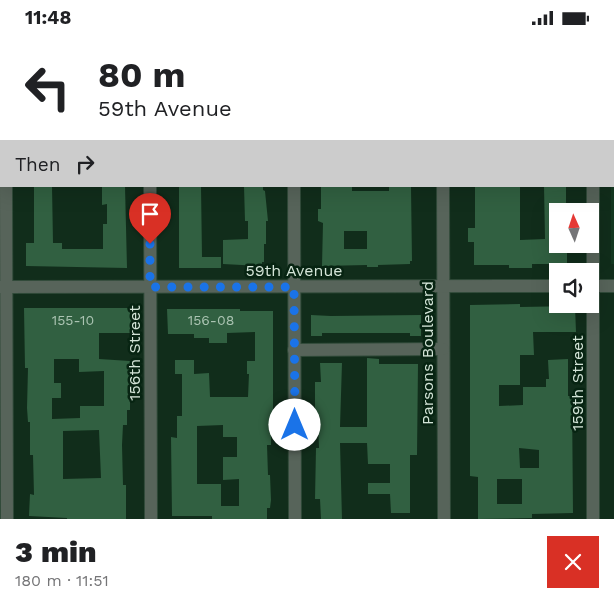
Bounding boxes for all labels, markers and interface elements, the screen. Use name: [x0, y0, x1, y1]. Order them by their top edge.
text: 11:48: [25, 6, 71, 29]
text: 80 m: [98, 54, 185, 96]
icon: left: [15, 55, 80, 120]
text: 59th Avenue: [98, 96, 232, 121]
icon: right: [71, 150, 99, 178]
text: Then: [15, 153, 61, 176]
pin: [129, 193, 171, 244]
icon: arrive: [136, 200, 164, 228]
north arrow: [549, 203, 599, 253]
map controls: [549, 203, 599, 313]
street label: 59th Avenue: [245, 261, 343, 280]
button: sound: [549, 263, 599, 313]
street label: Parsons Boulevard: [418, 281, 437, 425]
street label: 156th Street: [125, 305, 144, 401]
house number: 155-10: [52, 312, 94, 328]
house number: 156-08: [188, 312, 234, 328]
street label: 159th Street: [568, 335, 587, 431]
position arrow: [268, 398, 320, 450]
text: 3 min: [15, 534, 97, 569]
button: close: [547, 536, 599, 588]
text: 180 m · 11:51: [15, 571, 109, 590]

